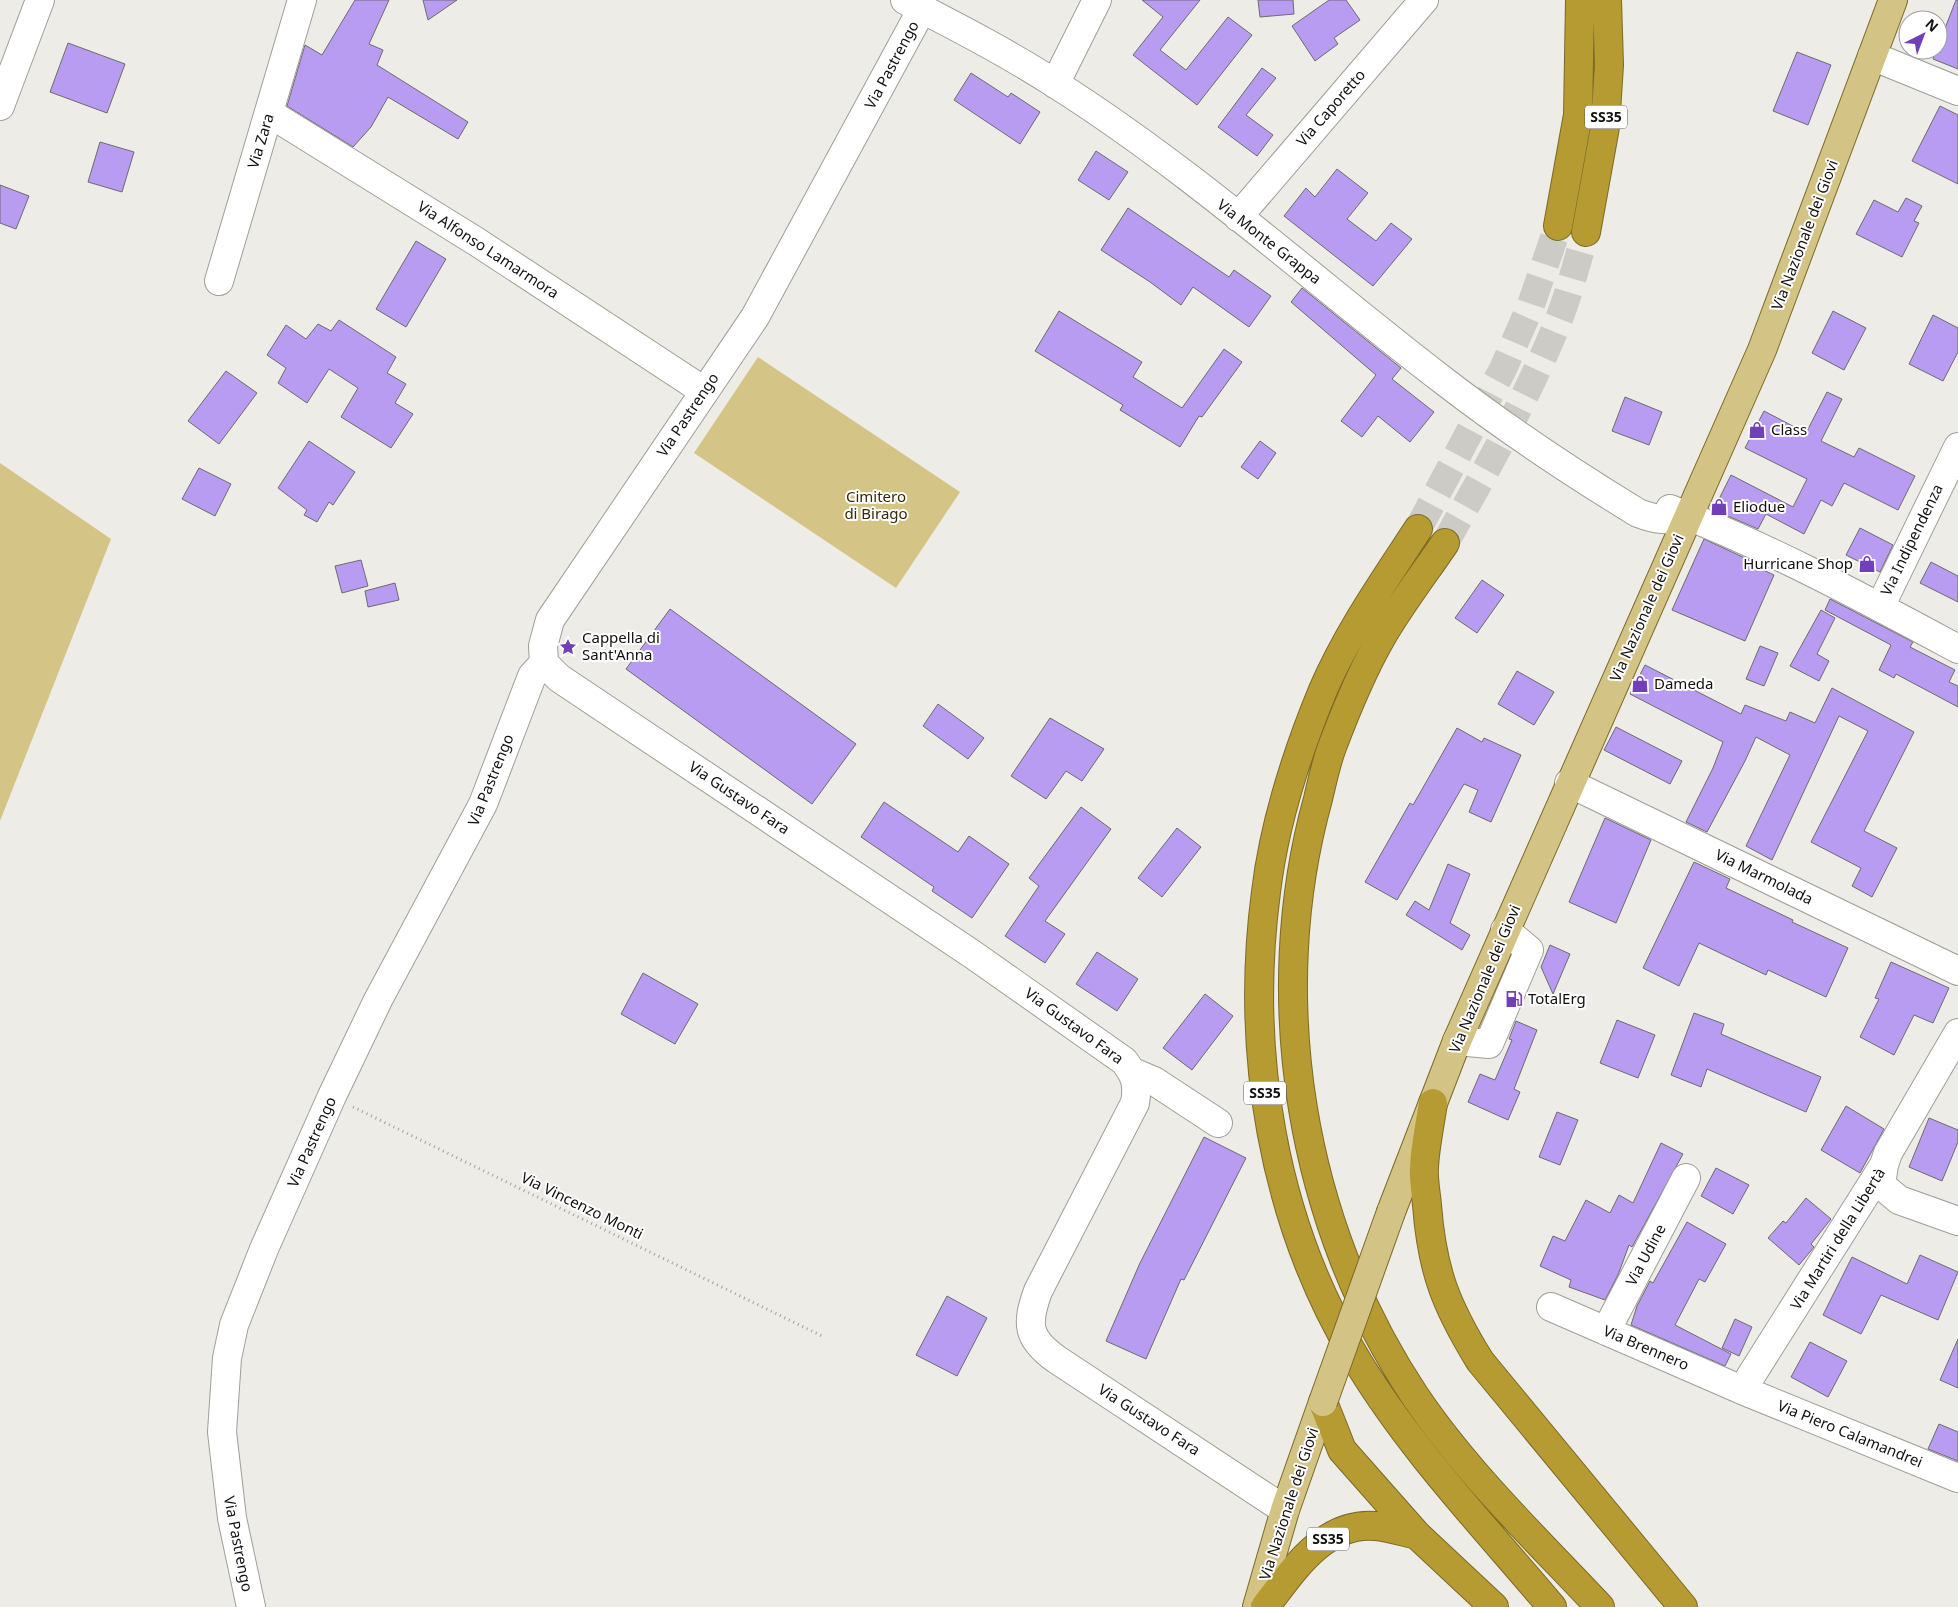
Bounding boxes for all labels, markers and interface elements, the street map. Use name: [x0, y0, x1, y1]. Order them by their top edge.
north arrow: [1898, 10, 1948, 60]
text: N: [1921, 14, 1943, 36]
street label: Via Pastrengo: [859, 17, 923, 112]
street label: Via Caporetto: [1291, 65, 1369, 150]
road number: SS35: [1585, 105, 1627, 128]
street label: Via Zara: [242, 111, 278, 171]
street label: Via Nazionale dei Giovi: [1766, 157, 1842, 313]
street label: Via Monte Grappa: [1213, 194, 1326, 288]
street label: Via Alfonso Lamarmora: [414, 196, 563, 302]
street label: Via Pastrengo: [652, 369, 723, 460]
place label: Class: [1771, 419, 1807, 439]
shop icon: Class: [1747, 420, 1767, 440]
street label: Via Indipendenza: [1875, 480, 1947, 599]
park label: Cimitero di Birago: [844, 486, 908, 523]
place label: Eliodue: [1733, 496, 1785, 516]
shop icon: Eliodue: [1709, 497, 1729, 517]
street label: Via Nazionale dei Giovi: [1605, 531, 1688, 684]
place label: Hurricane Shop: [1743, 553, 1853, 573]
shop icon: Hurricane Shop: [1857, 554, 1877, 574]
place label: Cappella di Sant'Anna: [582, 627, 660, 664]
place icon: Cappella di Sant'Anna: [558, 637, 578, 657]
place label: Dameda: [1654, 673, 1714, 693]
shop icon: Dameda: [1630, 674, 1650, 694]
street label: Via Pastrengo: [463, 731, 518, 828]
street label: Via Gustavo Fara: [685, 756, 794, 838]
street label: Via Marmolada: [1712, 844, 1817, 908]
street label: Via Nazionale dei Giovi: [1444, 901, 1524, 1056]
street label: Via Gustavo Fara: [1021, 983, 1128, 1068]
place label: TotalErg: [1528, 988, 1586, 1008]
fuel station icon: TotalErg: [1504, 989, 1524, 1009]
road number: SS35: [1244, 1082, 1286, 1104]
street label: Via Pastrengo: [282, 1093, 340, 1190]
street label: Via Martiri della Libertà: [1785, 1164, 1889, 1313]
street label: Via Vincenzo Monti: [518, 1167, 647, 1243]
street label: Via Udine: [1621, 1220, 1670, 1289]
street label: Via Brennero: [1600, 1320, 1692, 1374]
street label: Via Gustavo Fara: [1095, 1379, 1204, 1460]
street label: Via Piero Calamandrei: [1775, 1395, 1926, 1471]
street label: Via Nazionale dei Giovi: [1254, 1425, 1322, 1583]
street label: Via Pastrengo: [220, 1494, 258, 1593]
road number: SS35: [1307, 1528, 1349, 1550]

